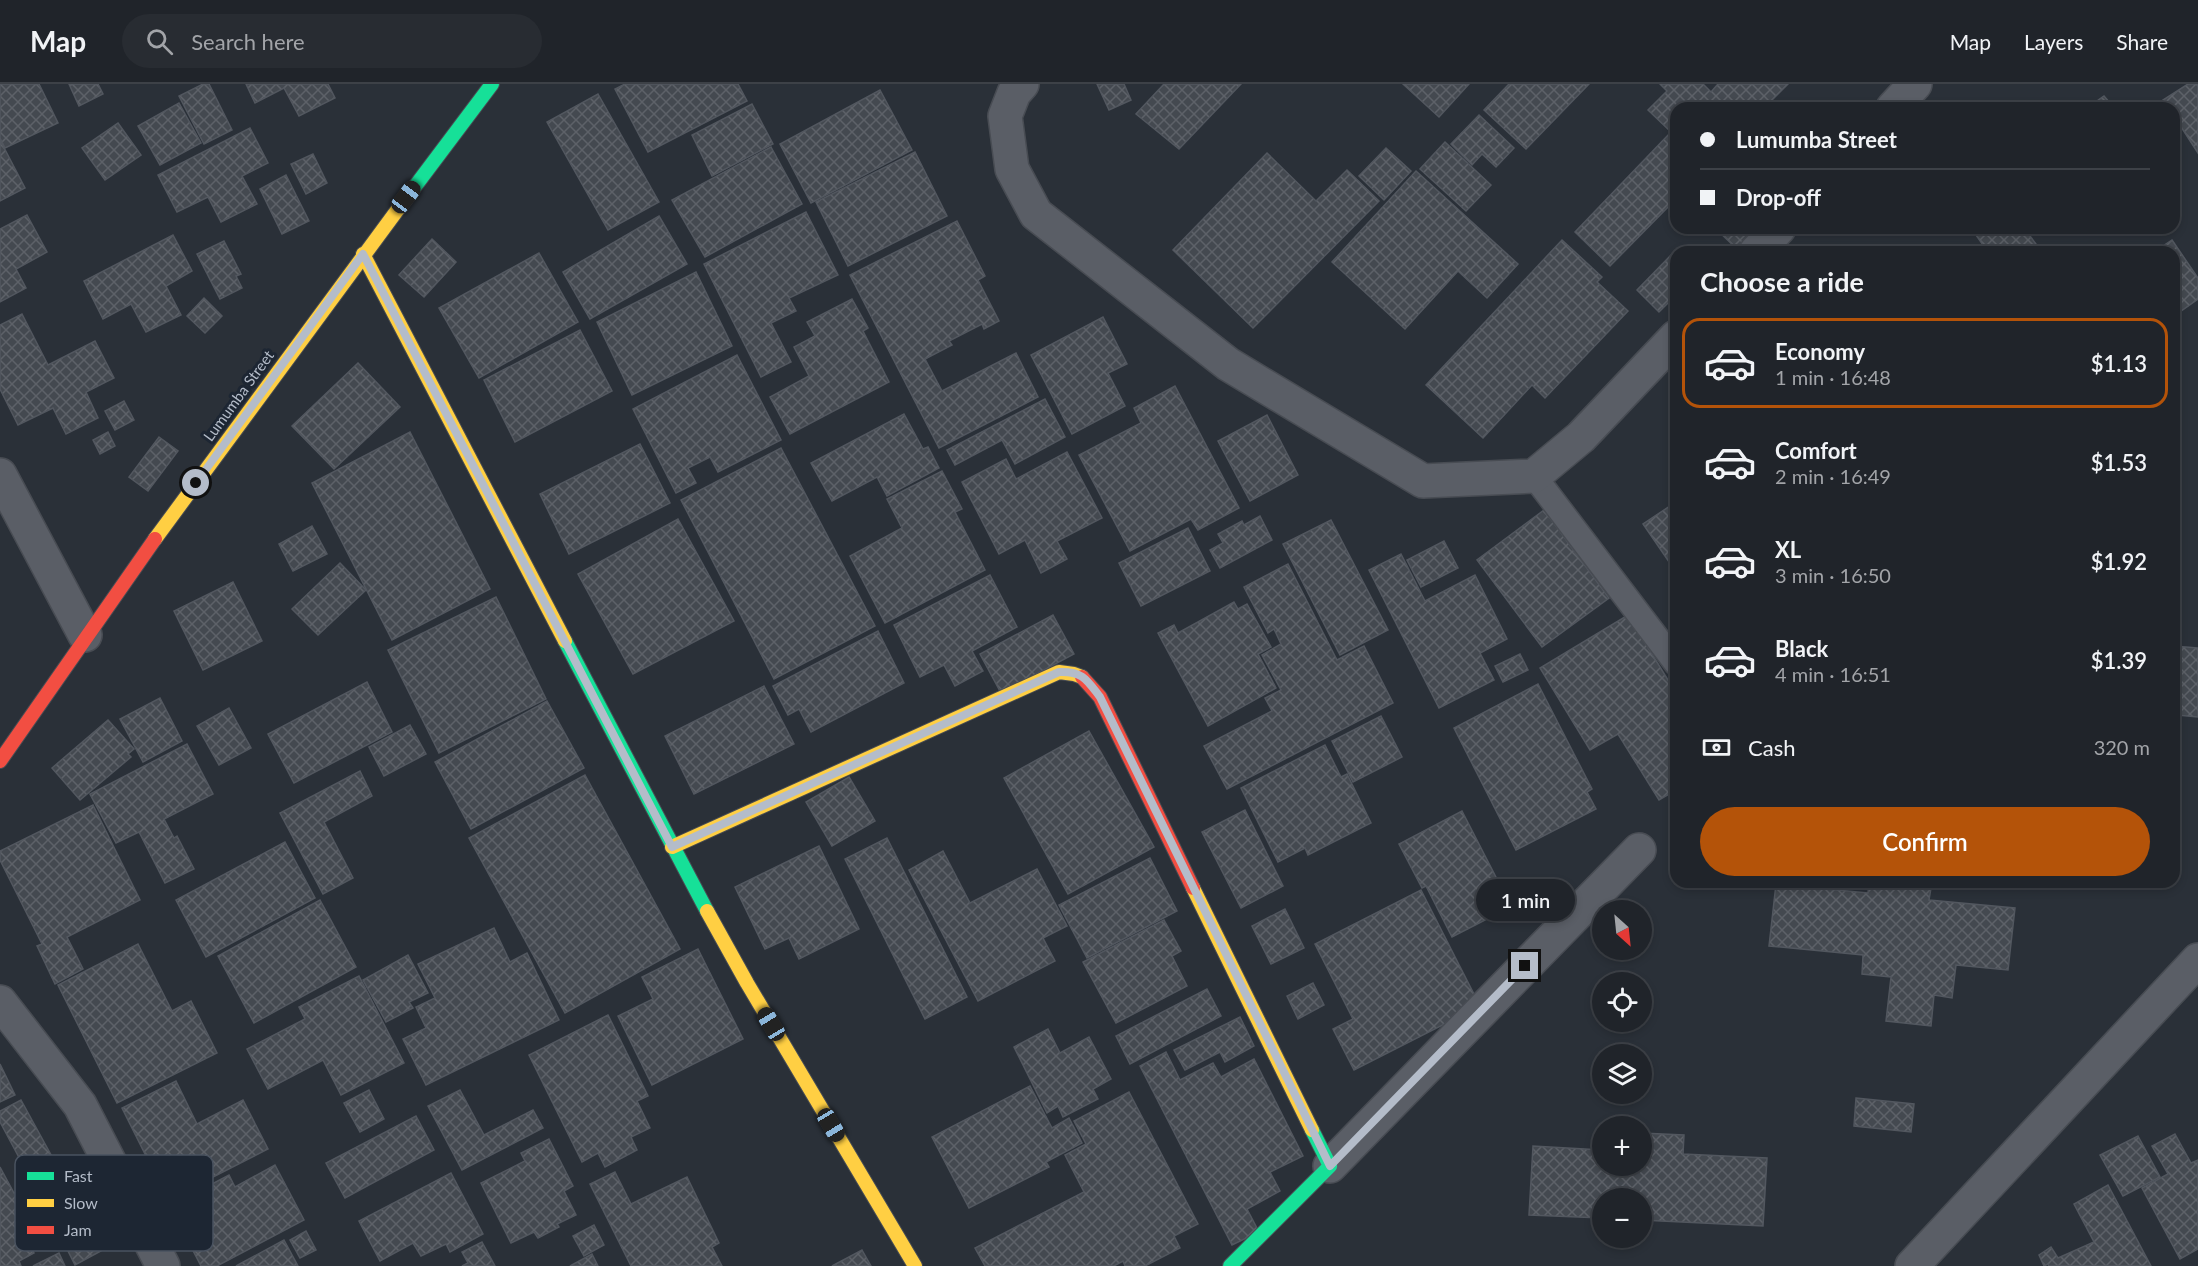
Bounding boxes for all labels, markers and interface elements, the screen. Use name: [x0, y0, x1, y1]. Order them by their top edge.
search box: [122, 14, 542, 68]
text: Map: [30, 24, 86, 58]
icon: search: [143, 25, 176, 58]
text: Search here: [191, 28, 305, 55]
text: Map: [1950, 29, 1991, 54]
text: Layers: [2024, 29, 2083, 54]
text: Share: [2116, 29, 2168, 54]
text: Lumumba Street: [1736, 126, 1897, 153]
car: [388, 177, 424, 217]
text: Drop-off: [1736, 184, 1821, 211]
text: Choose a ride: [1700, 265, 1864, 298]
icon: car: [1703, 336, 1757, 390]
text: Economy: [1775, 338, 1865, 365]
street label: Lumumba Street: [199, 346, 278, 444]
text: $1.13: [2091, 350, 2147, 377]
text: 1 min · 16:48: [1775, 365, 1891, 389]
icon: car: [1703, 435, 1757, 489]
text: Comfort: [1775, 437, 1857, 464]
text: $1.53: [2091, 449, 2147, 476]
text: 2 min · 16:49: [1775, 464, 1891, 488]
route start: [182, 469, 209, 496]
icon: car: [1703, 534, 1757, 588]
text: XL: [1775, 536, 1801, 563]
text: $1.92: [2091, 548, 2147, 575]
text: 3 min · 16:50: [1775, 563, 1891, 587]
icon: car: [1703, 633, 1757, 687]
text: Black: [1775, 635, 1828, 662]
text: $1.39: [2091, 647, 2147, 674]
text: 4 min · 16:51: [1775, 662, 1891, 686]
icon: cash: [1700, 731, 1733, 764]
text: Cash: [1748, 734, 1795, 761]
text: 320 m: [2094, 735, 2150, 759]
button: Confirm: [1700, 807, 2150, 876]
callout: 1 min: [1476, 879, 1574, 921]
text: 1 min: [1501, 888, 1550, 912]
north arrow: [1592, 900, 1652, 960]
map controls: [1592, 900, 1652, 1248]
route end: [1511, 952, 1538, 979]
button: locate: [1592, 972, 1652, 1032]
car: [754, 1004, 788, 1044]
button: layers: [1592, 1044, 1652, 1104]
car: [814, 1105, 848, 1145]
button: +: [1592, 1116, 1652, 1176]
legend: [15, 1155, 213, 1251]
text: Fast: [64, 1166, 93, 1185]
button: −: [1592, 1188, 1652, 1248]
text: Slow: [64, 1193, 98, 1212]
text: Jam: [64, 1220, 92, 1239]

